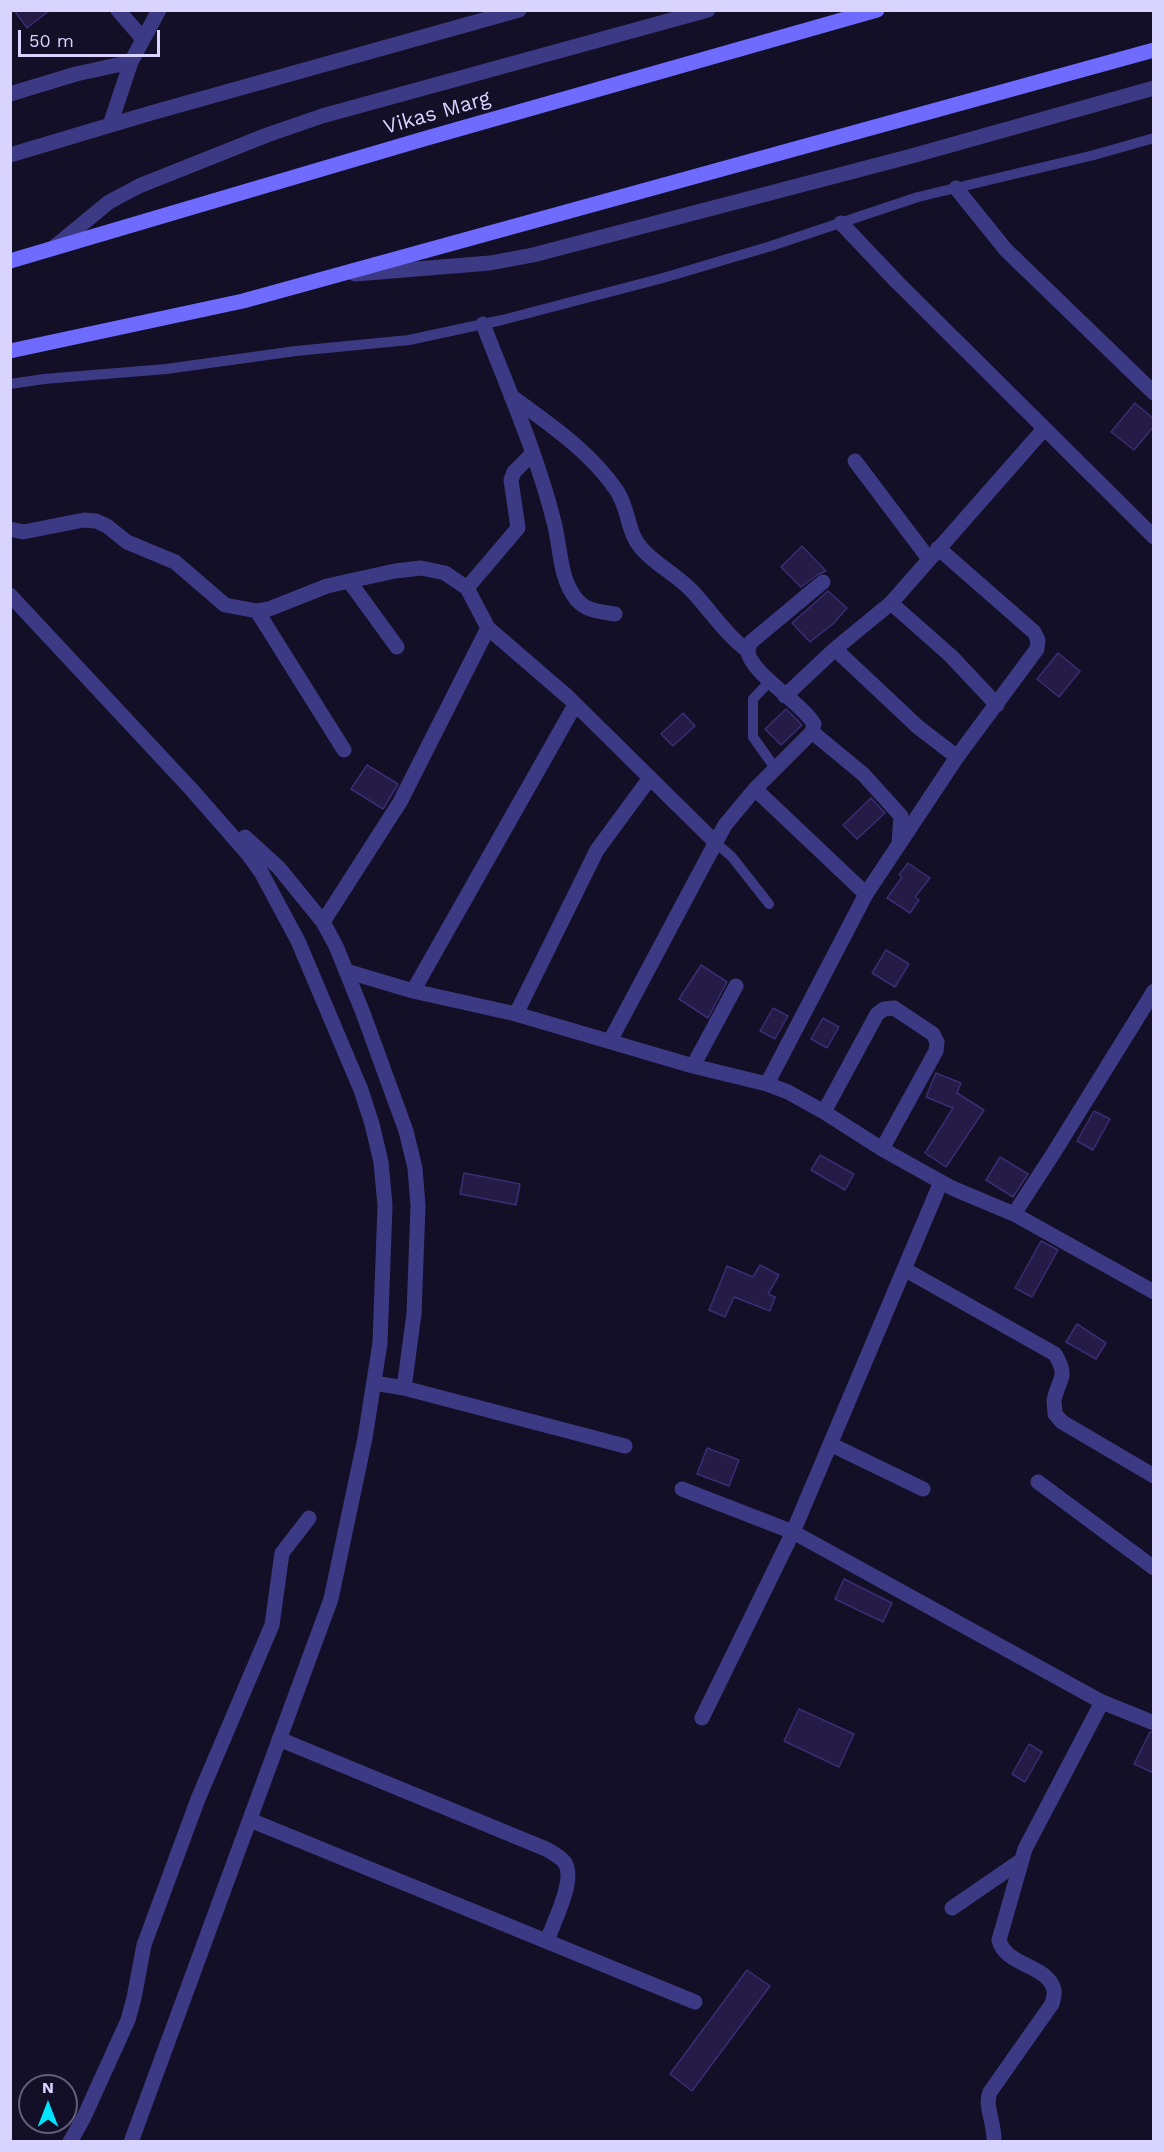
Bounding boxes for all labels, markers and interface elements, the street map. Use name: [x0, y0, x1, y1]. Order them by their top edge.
scale bar: [21, 18, 164, 56]
text: 50 m: [29, 30, 74, 51]
street label: Vikas Marg: [381, 86, 493, 140]
north arrow: [18, 2074, 78, 2134]
text: N: [42, 2078, 54, 2097]

